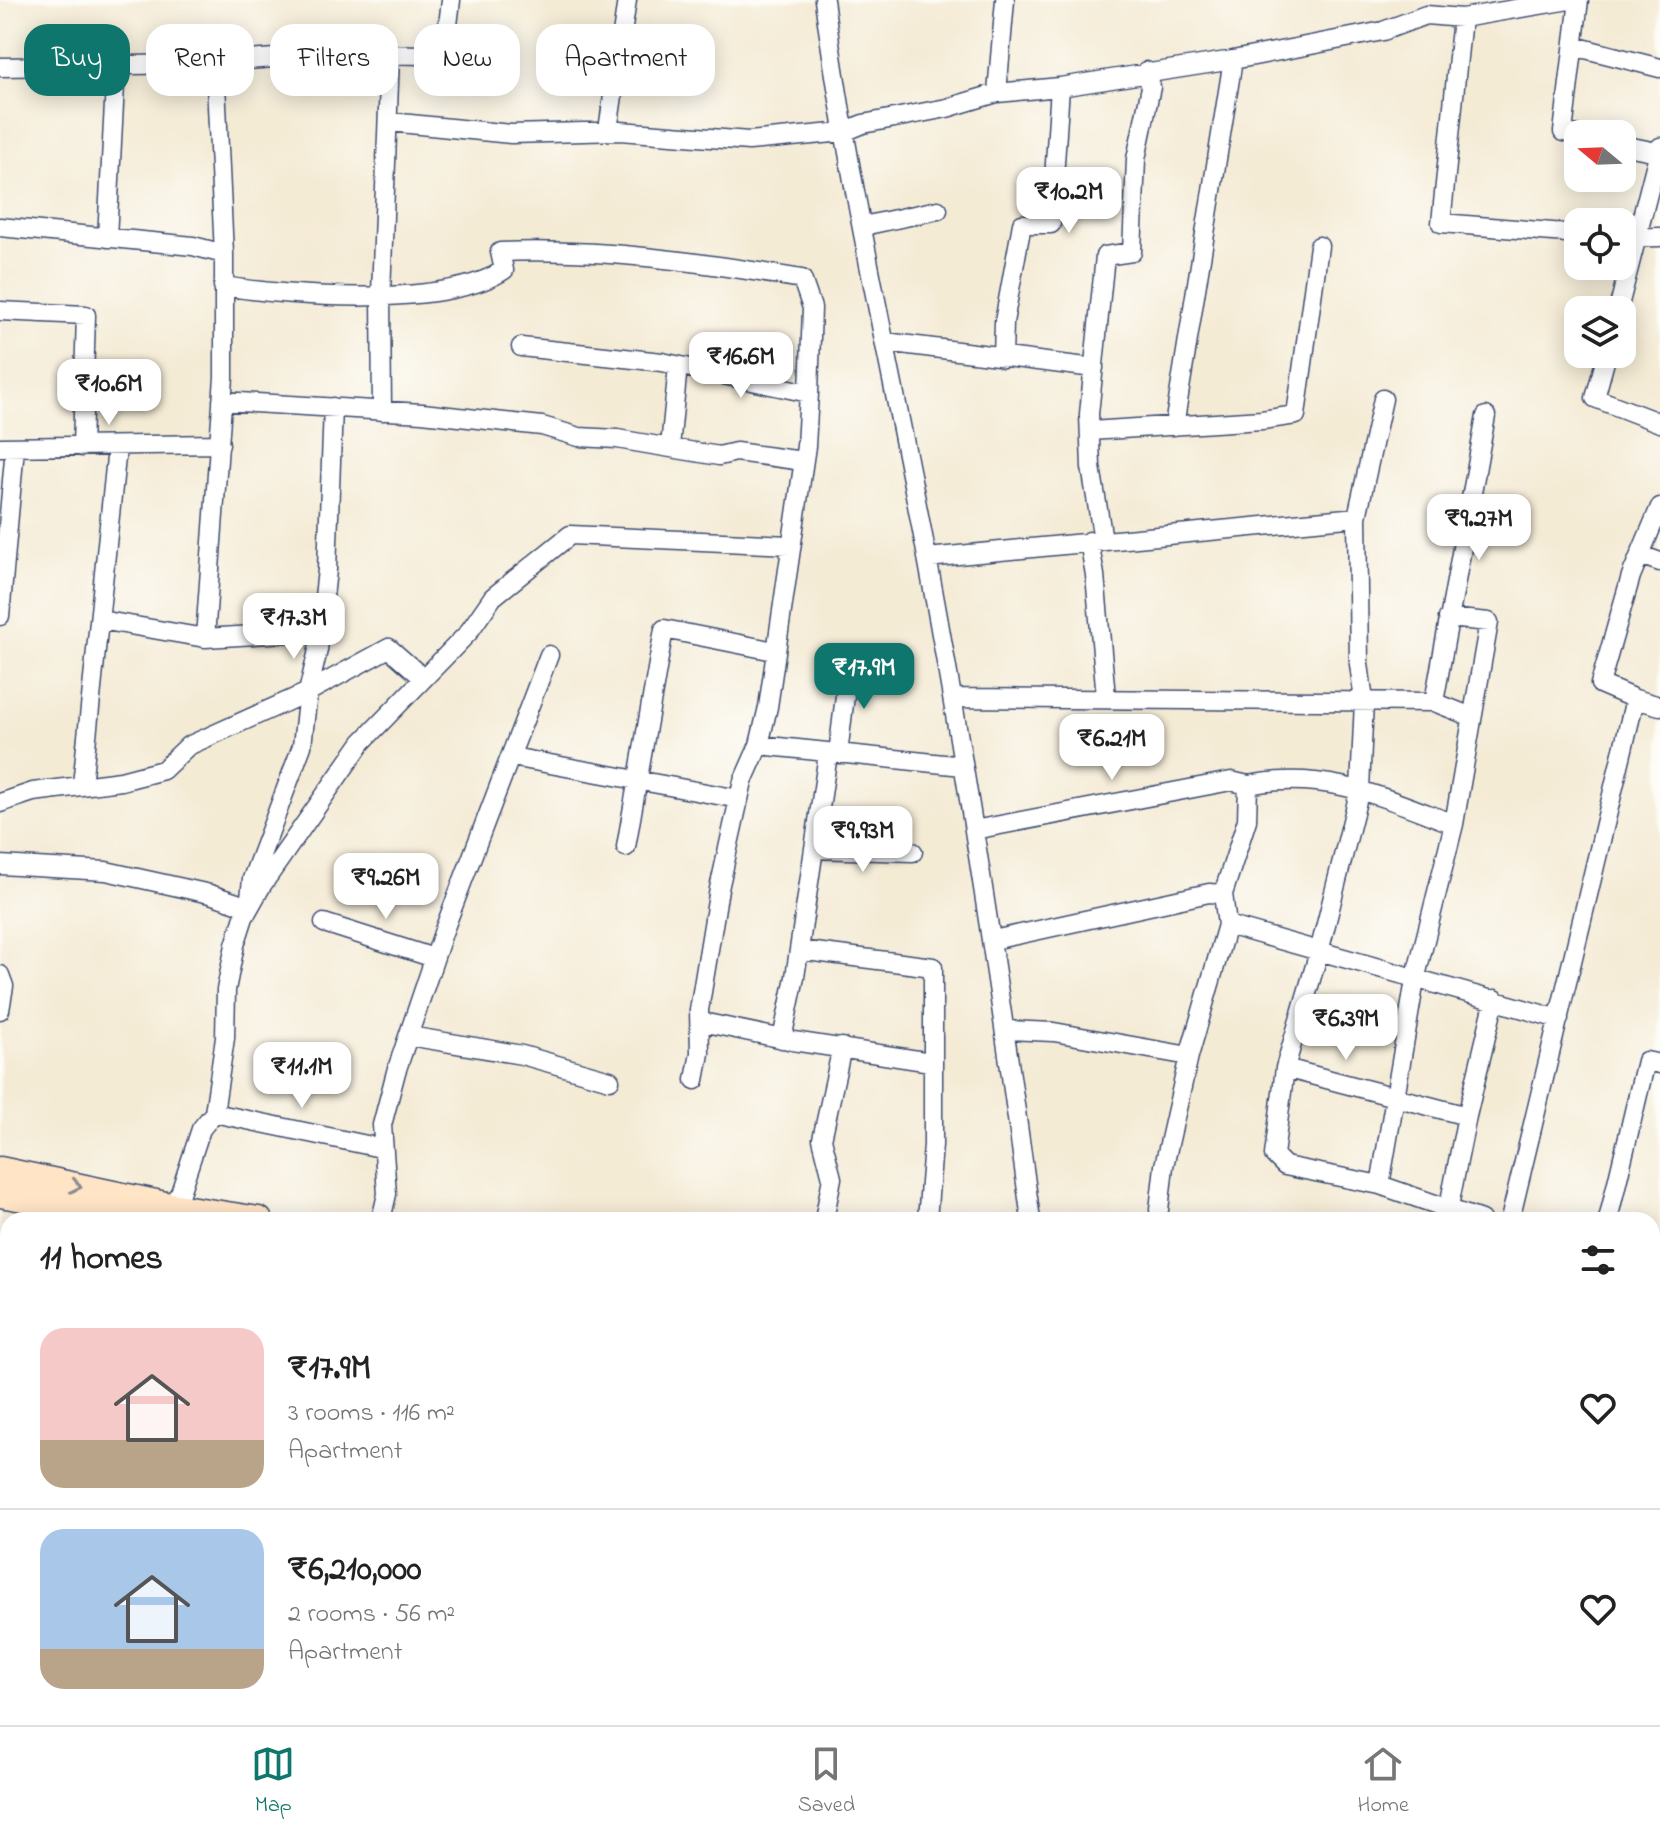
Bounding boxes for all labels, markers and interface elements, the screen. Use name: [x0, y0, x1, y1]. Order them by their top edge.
chip: Buy: [24, 24, 130, 96]
chip: Rent: [146, 24, 254, 96]
chip: Filters: [270, 24, 398, 96]
chip: New: [414, 24, 520, 96]
chip: Apartment: [536, 24, 715, 96]
north arrow: [1564, 120, 1636, 192]
map controls: [1564, 120, 1636, 368]
pin: ₹10.2M: [1004, 167, 1134, 235]
text: ₹10.2M: [1034, 174, 1104, 212]
button: locate: [1564, 208, 1636, 280]
button: layers: [1564, 296, 1636, 368]
pin: ₹16.6M: [676, 332, 806, 400]
text: ₹16.6M: [707, 339, 775, 377]
pin: ₹10.6M: [44, 359, 174, 427]
text: ₹10.6M: [75, 366, 143, 404]
pin: ₹9.27M: [1414, 494, 1544, 562]
text: ₹9.27M: [1445, 501, 1513, 539]
pin: ₹17.3M: [229, 593, 359, 661]
text: ₹17.3M: [261, 600, 327, 638]
pin: ₹17.9M: [799, 643, 929, 711]
text: ₹17.9M: [832, 650, 896, 688]
pin: ₹6.21M: [1047, 714, 1177, 782]
text: ₹6.21M: [1077, 721, 1147, 759]
pin: ₹9.93M: [798, 806, 928, 874]
text: ₹9.93M: [831, 813, 895, 851]
pin: ₹9.26M: [321, 853, 451, 921]
text: ₹9.26M: [352, 860, 420, 898]
pin: ₹6.39M: [1281, 994, 1411, 1062]
text: ₹6.39M: [1313, 1001, 1379, 1039]
pin: ₹11.1M: [237, 1042, 367, 1110]
text: ₹11.1M: [271, 1049, 333, 1087]
one-way arrow: [69, 1177, 83, 1194]
text: 11 homes: [40, 1235, 163, 1285]
icon: filters: [1576, 1238, 1620, 1282]
text: ₹17.9M: [288, 1345, 371, 1395]
icon: home: [104, 1360, 200, 1456]
icon: heart: [1576, 1386, 1620, 1430]
text: 3 rooms · 116 m²: [288, 1395, 455, 1433]
text: Apartment: [288, 1433, 402, 1471]
text: ₹6,210,000: [288, 1546, 422, 1596]
icon: home: [104, 1561, 200, 1657]
icon: heart: [1576, 1587, 1620, 1631]
text: 2 rooms · 56 m²: [288, 1596, 455, 1634]
text: Apartment: [288, 1634, 402, 1672]
tab: Map: [251, 1742, 295, 1822]
tab: Saved: [798, 1742, 855, 1822]
tab: Home: [1358, 1742, 1409, 1822]

